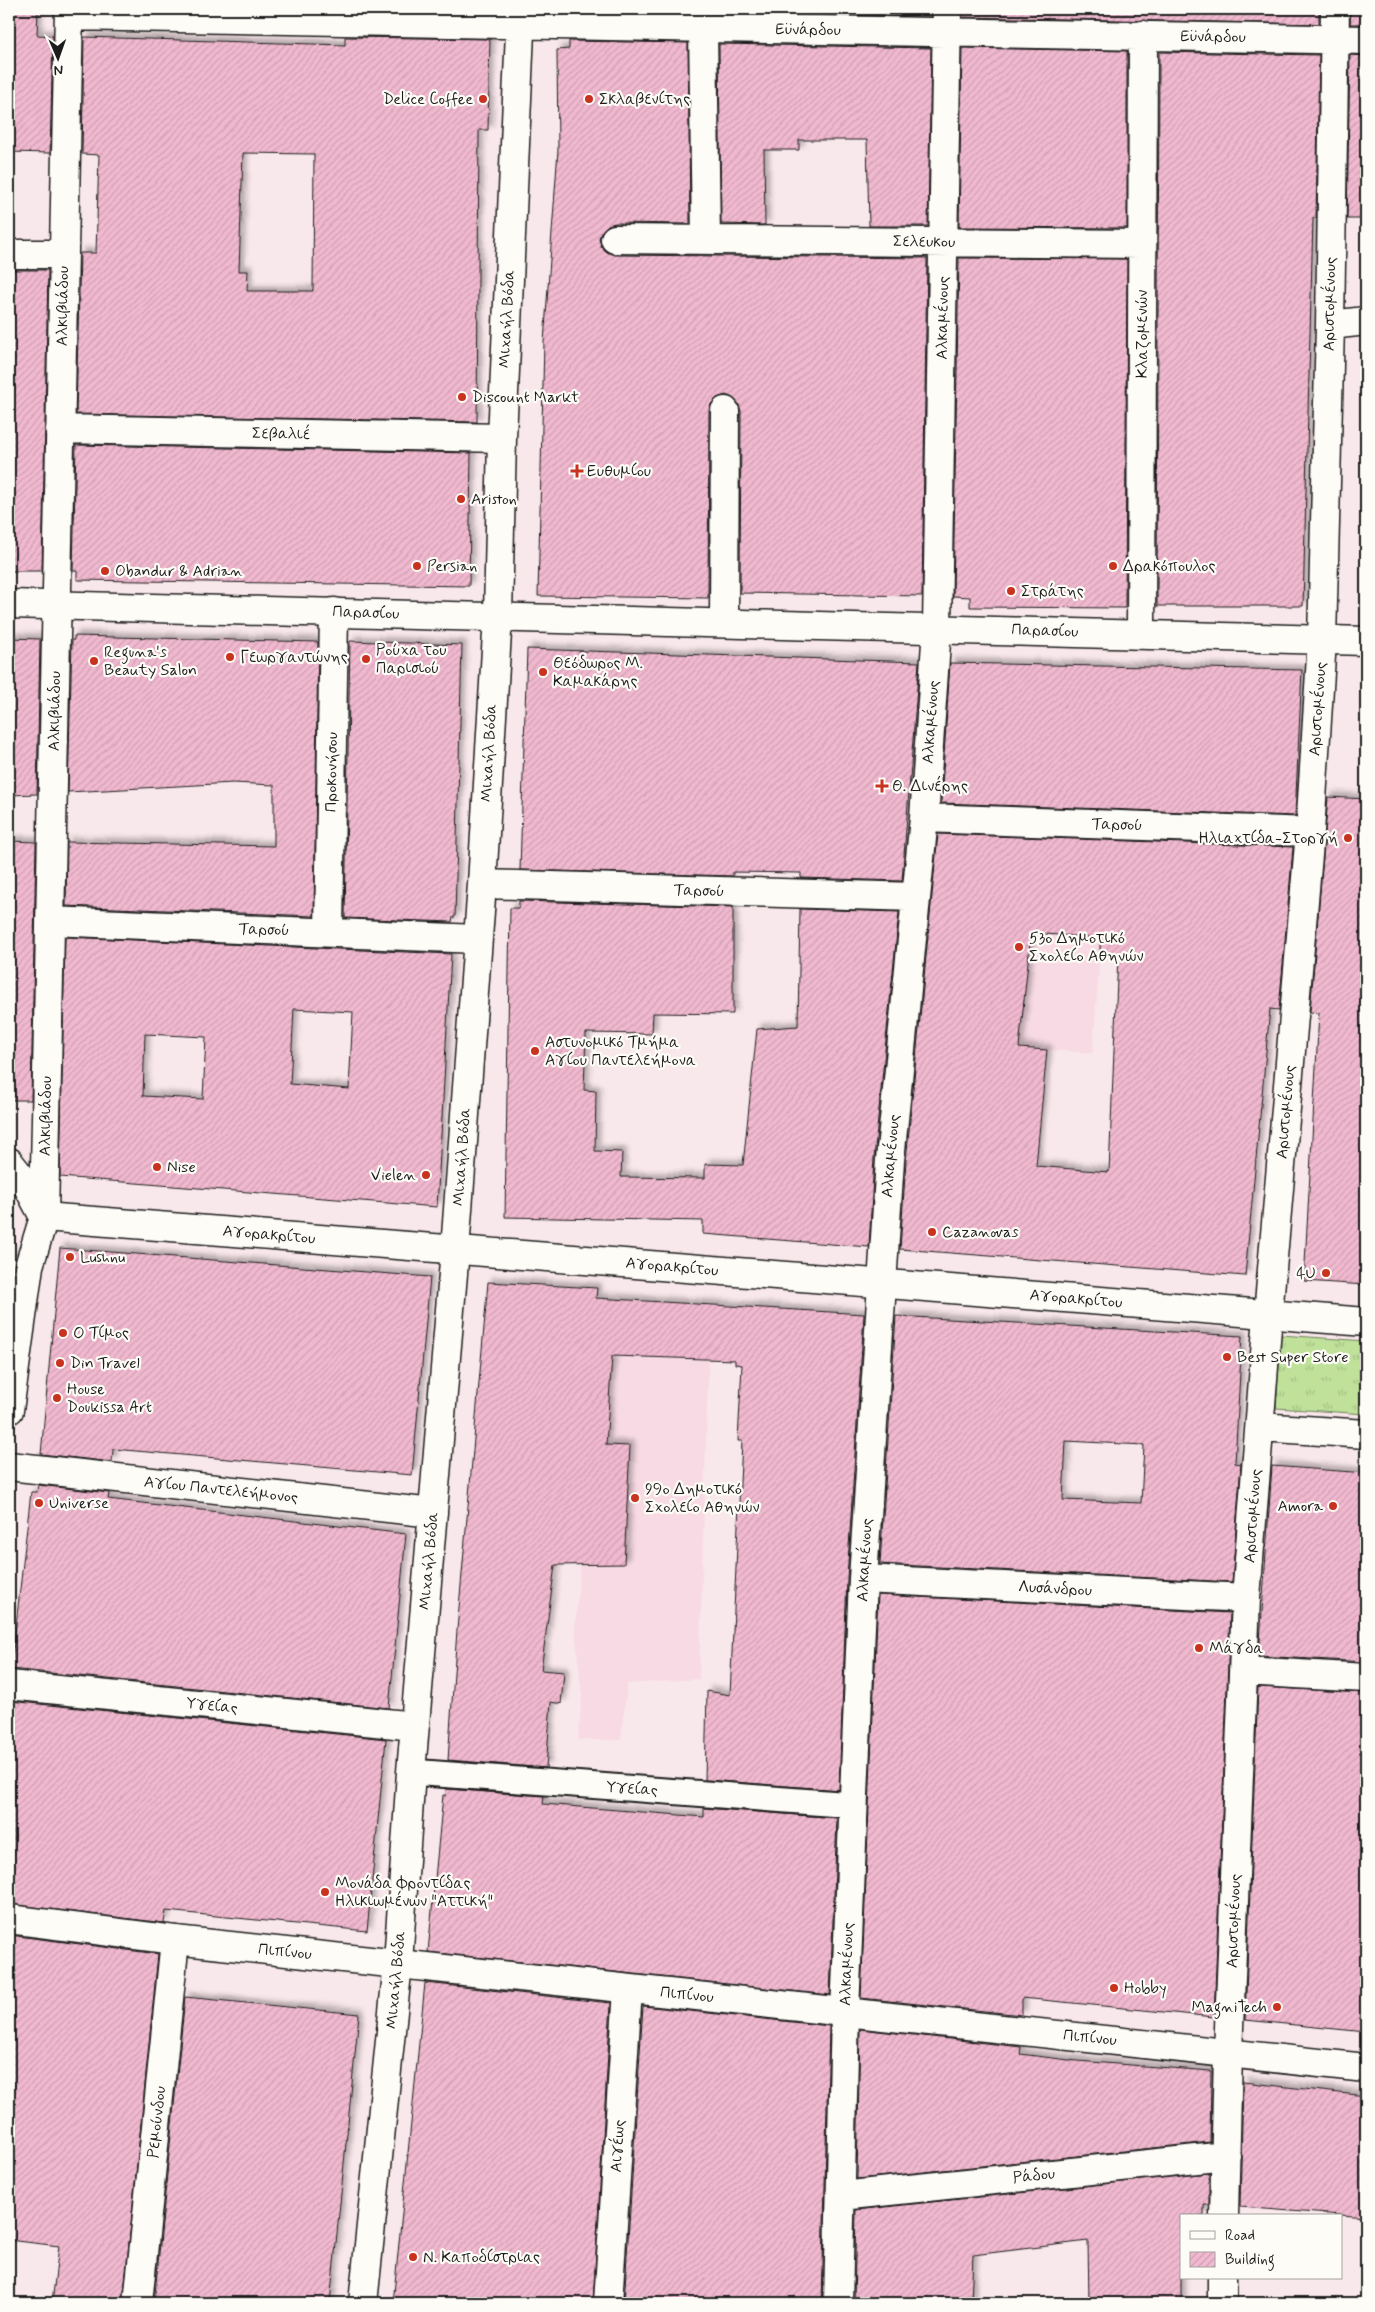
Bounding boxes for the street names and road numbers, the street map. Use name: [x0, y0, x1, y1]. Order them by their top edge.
street label: Εϋνάρδου: [775, 19, 841, 41]
street label: Εϋνάρδου: [1180, 26, 1246, 48]
street label: Σελευκου: [893, 231, 955, 253]
street label: Αριστομένους: [1318, 257, 1341, 351]
street label: Αλκιβιάδου: [52, 266, 74, 346]
street label: Μιχαήλ Βόδα: [494, 269, 520, 369]
street label: Αλκαμένους: [931, 276, 954, 360]
street label: Κλαζομενών: [1132, 290, 1153, 378]
street label: Σεβαλιέ: [252, 422, 310, 445]
street label: Παρασίου: [332, 601, 400, 625]
street label: Παρασίου: [1011, 619, 1079, 643]
street label: Αριστομένους: [1303, 661, 1332, 757]
street label: Αλκιβιάδου: [44, 671, 66, 751]
street label: Αλκαμένους: [917, 680, 944, 764]
street label: Μιχαήλ Βόδα: [476, 703, 502, 803]
street label: Προκονήσου: [321, 732, 343, 812]
street label: Ταρσού: [1091, 814, 1143, 836]
street label: Ταρσού: [673, 880, 725, 902]
street label: Ταρσού: [238, 919, 290, 941]
street label: Αριστομένους: [1270, 1064, 1301, 1160]
street label: Αλκιβιάδου: [35, 1076, 57, 1156]
street label: Μιχαήλ Βόδα: [448, 1107, 476, 1207]
street label: Αλκαμένους: [876, 1113, 905, 1199]
street label: Αγορακρίτου: [222, 1220, 316, 1250]
street label: Αγορακρίτου: [625, 1252, 719, 1282]
street label: Αγορακρίτου: [1029, 1284, 1123, 1314]
street label: Αριστομένους: [1238, 1468, 1267, 1564]
street label: Αγίου Παντελεήμονος: [143, 1471, 299, 1509]
street label: Μιχαήλ Βόδα: [414, 1511, 444, 1611]
street label: Αλκαμένους: [851, 1518, 878, 1602]
street label: Λυσάνδρου: [1018, 1577, 1092, 1601]
street label: Υγείας: [185, 1693, 239, 1719]
street label: Υγείας: [606, 1777, 658, 1801]
street label: Αριστομένους: [1221, 1874, 1246, 1968]
street label: Αλκαμένους: [834, 1922, 859, 2006]
street label: Μιχαήλ Βόδα: [381, 1930, 411, 2030]
street label: Πιπίνου: [257, 1939, 313, 1965]
street label: Πιπίνου: [659, 1982, 715, 2008]
street label: Πιπίνου: [1062, 2025, 1118, 2051]
street label: Ρεμούνδου: [143, 2085, 171, 2159]
street label: Αιγέως: [605, 2119, 630, 2173]
street label: Ράδου: [1012, 2163, 1056, 2189]

